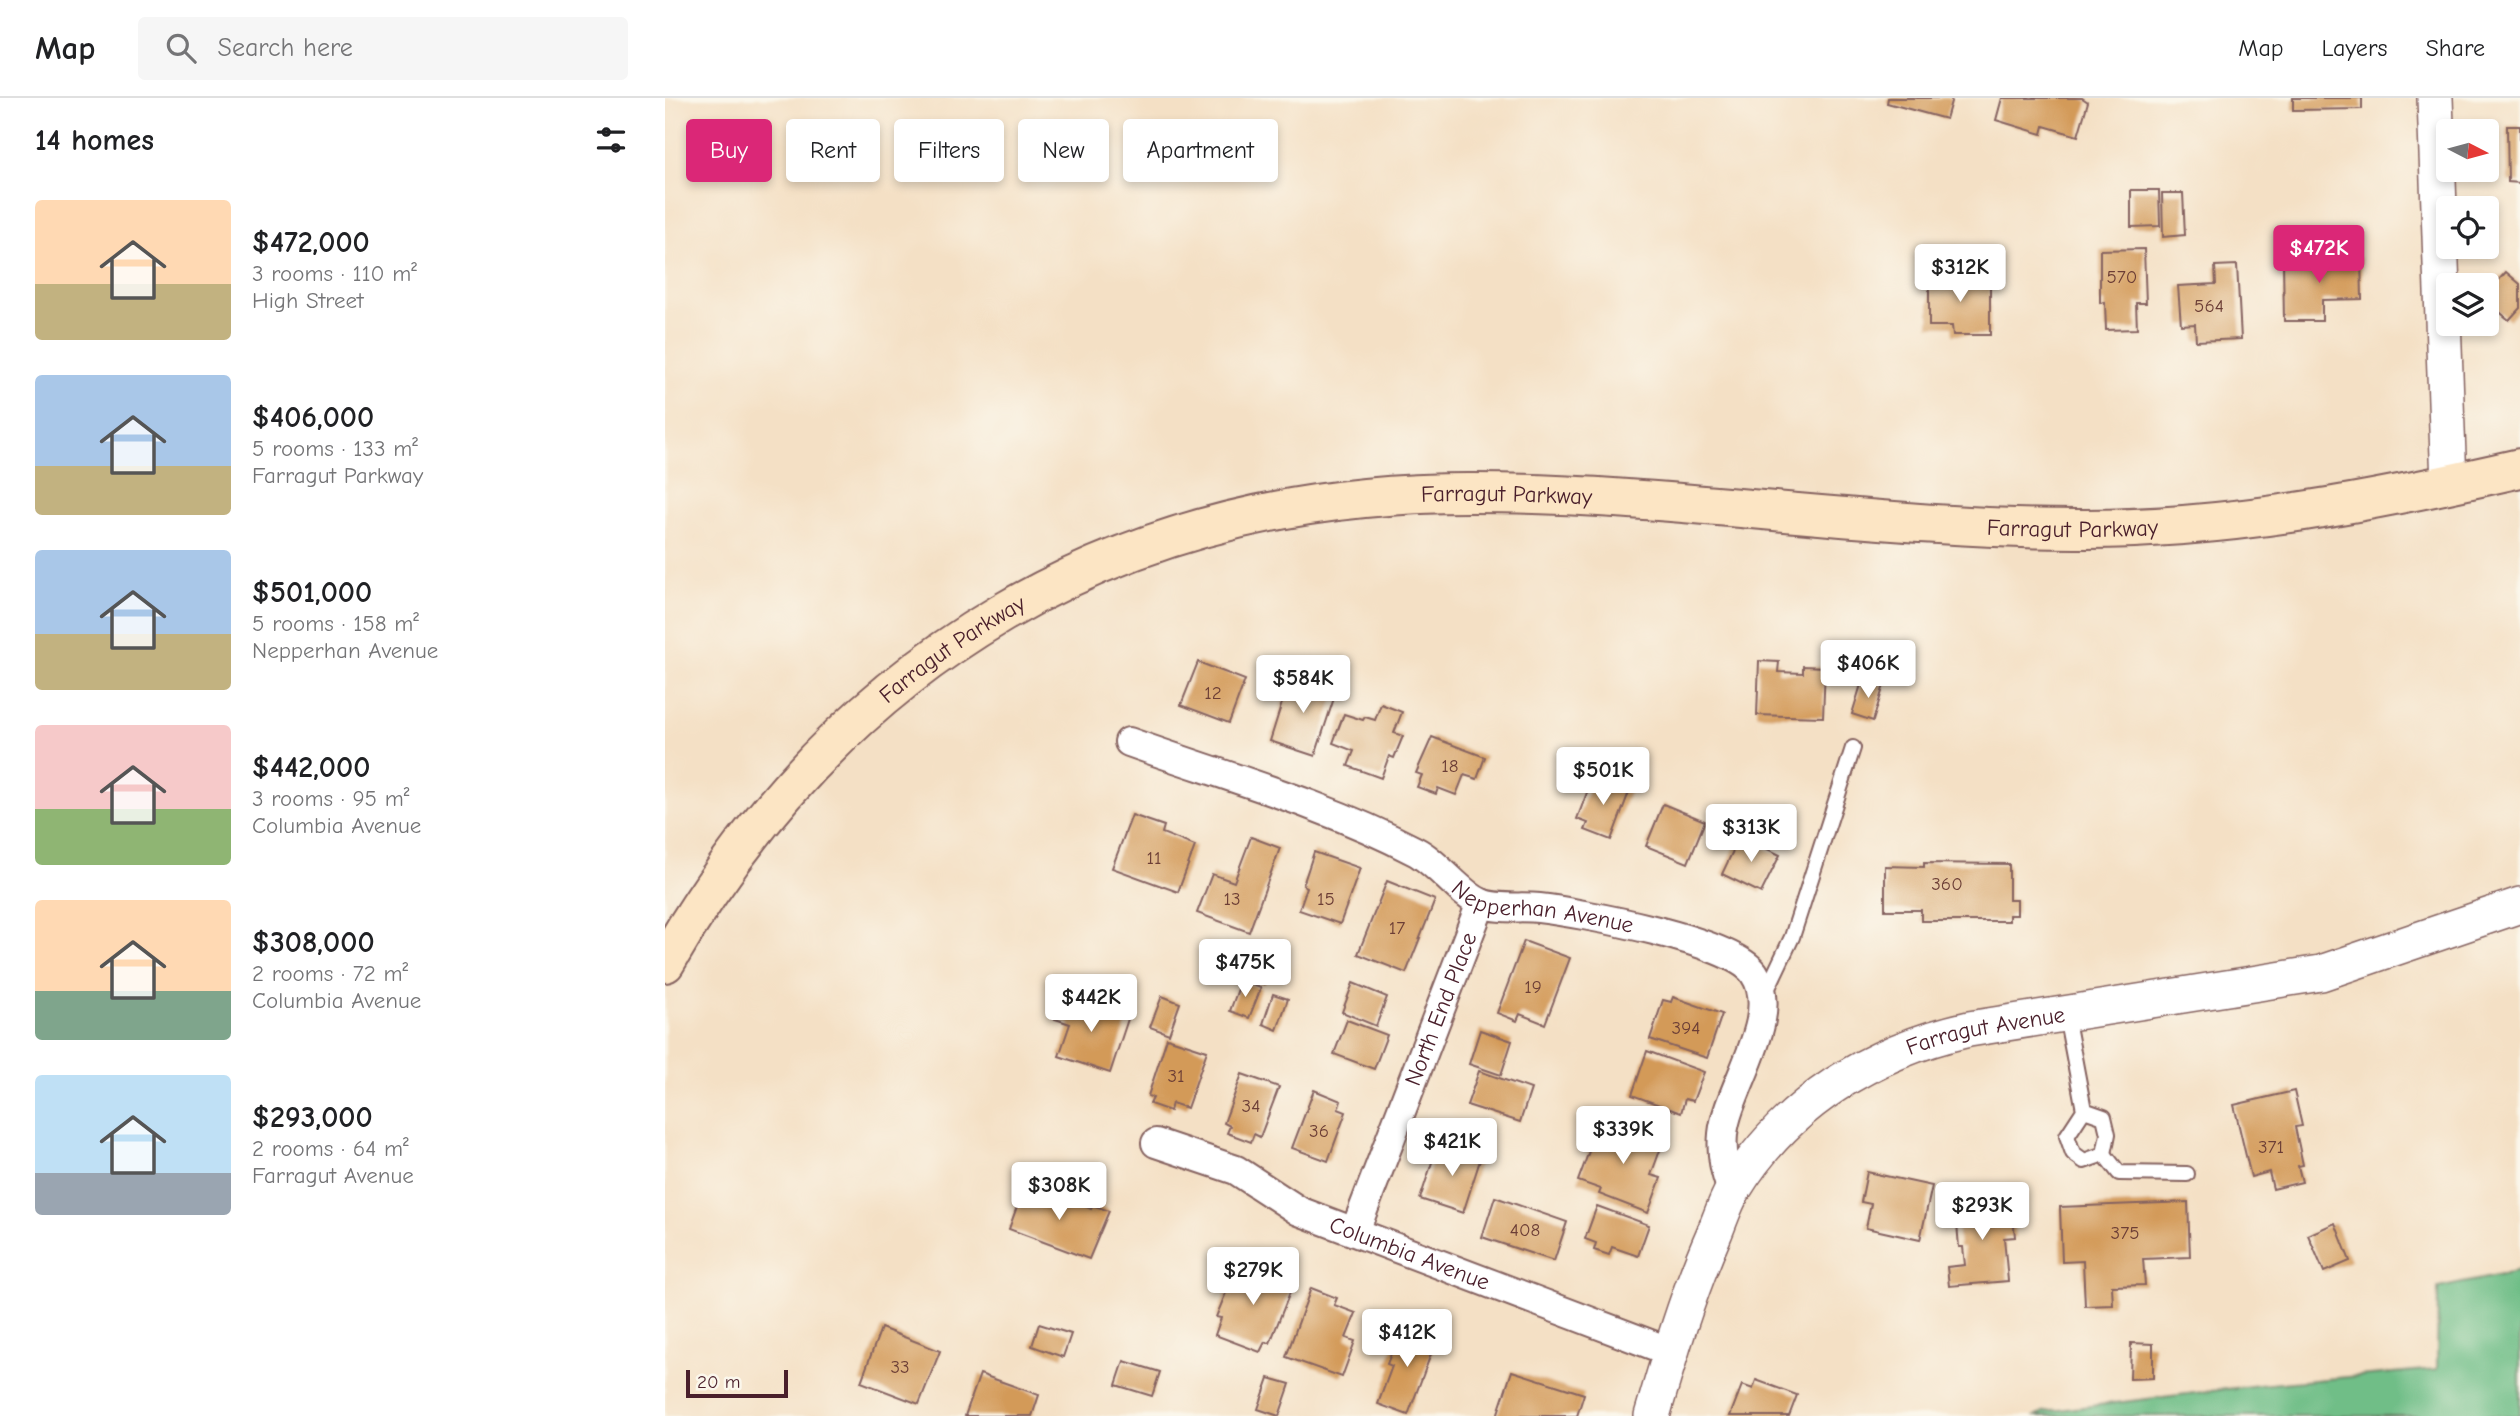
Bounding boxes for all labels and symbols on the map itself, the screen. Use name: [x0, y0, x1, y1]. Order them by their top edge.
north arrow: [2436, 119, 2499, 182]
pin: $472K: [2270, 226, 2368, 285]
pin: $312K: [1911, 244, 2009, 304]
house number: 570: [2107, 266, 2137, 288]
house number: 564: [2194, 295, 2224, 317]
street label: Farragut Parkway: [1420, 480, 1594, 511]
street label: Farragut Parkway: [1986, 514, 2160, 543]
street label: Farragut Parkway: [874, 589, 1031, 709]
pin: $406K: [1819, 640, 1917, 700]
pin: $584K: [1254, 656, 1352, 715]
house number: 12: [1204, 682, 1222, 704]
pin: $501K: [1554, 748, 1652, 807]
house number: 18: [1441, 755, 1459, 777]
pin: $313K: [1702, 804, 1800, 864]
house number: 11: [1146, 847, 1162, 869]
house number: 360: [1931, 873, 1963, 895]
street label: Nepperhan Avenue: [1446, 875, 1636, 939]
house number: 13: [1223, 888, 1241, 910]
house number: 15: [1317, 888, 1335, 910]
house number: 17: [1389, 917, 1405, 939]
street label: North End Place: [1399, 929, 1482, 1089]
pin: $475K: [1196, 940, 1294, 999]
pin: $442K: [1042, 974, 1140, 1034]
house number: 19: [1524, 976, 1542, 998]
street label: Farragut Avenue: [1902, 1001, 2067, 1061]
house number: 394: [1672, 1017, 1700, 1039]
house number: 31: [1167, 1065, 1185, 1087]
house number: 34: [1242, 1095, 1260, 1117]
pin: $339K: [1574, 1107, 1672, 1166]
pin: $421K: [1403, 1118, 1501, 1178]
house number: 36: [1309, 1120, 1329, 1142]
house number: 371: [2258, 1136, 2284, 1158]
pin: $308K: [1010, 1162, 1108, 1222]
pin: $293K: [1933, 1182, 2031, 1242]
street label: Columbia Avenue: [1326, 1211, 1493, 1296]
house number: 408: [1510, 1219, 1540, 1241]
house number: 375: [2111, 1222, 2139, 1244]
pin: $279K: [1204, 1248, 1302, 1307]
pin: $412K: [1358, 1310, 1456, 1369]
house number: 33: [890, 1356, 910, 1378]
scale bar: [686, 1367, 787, 1399]

